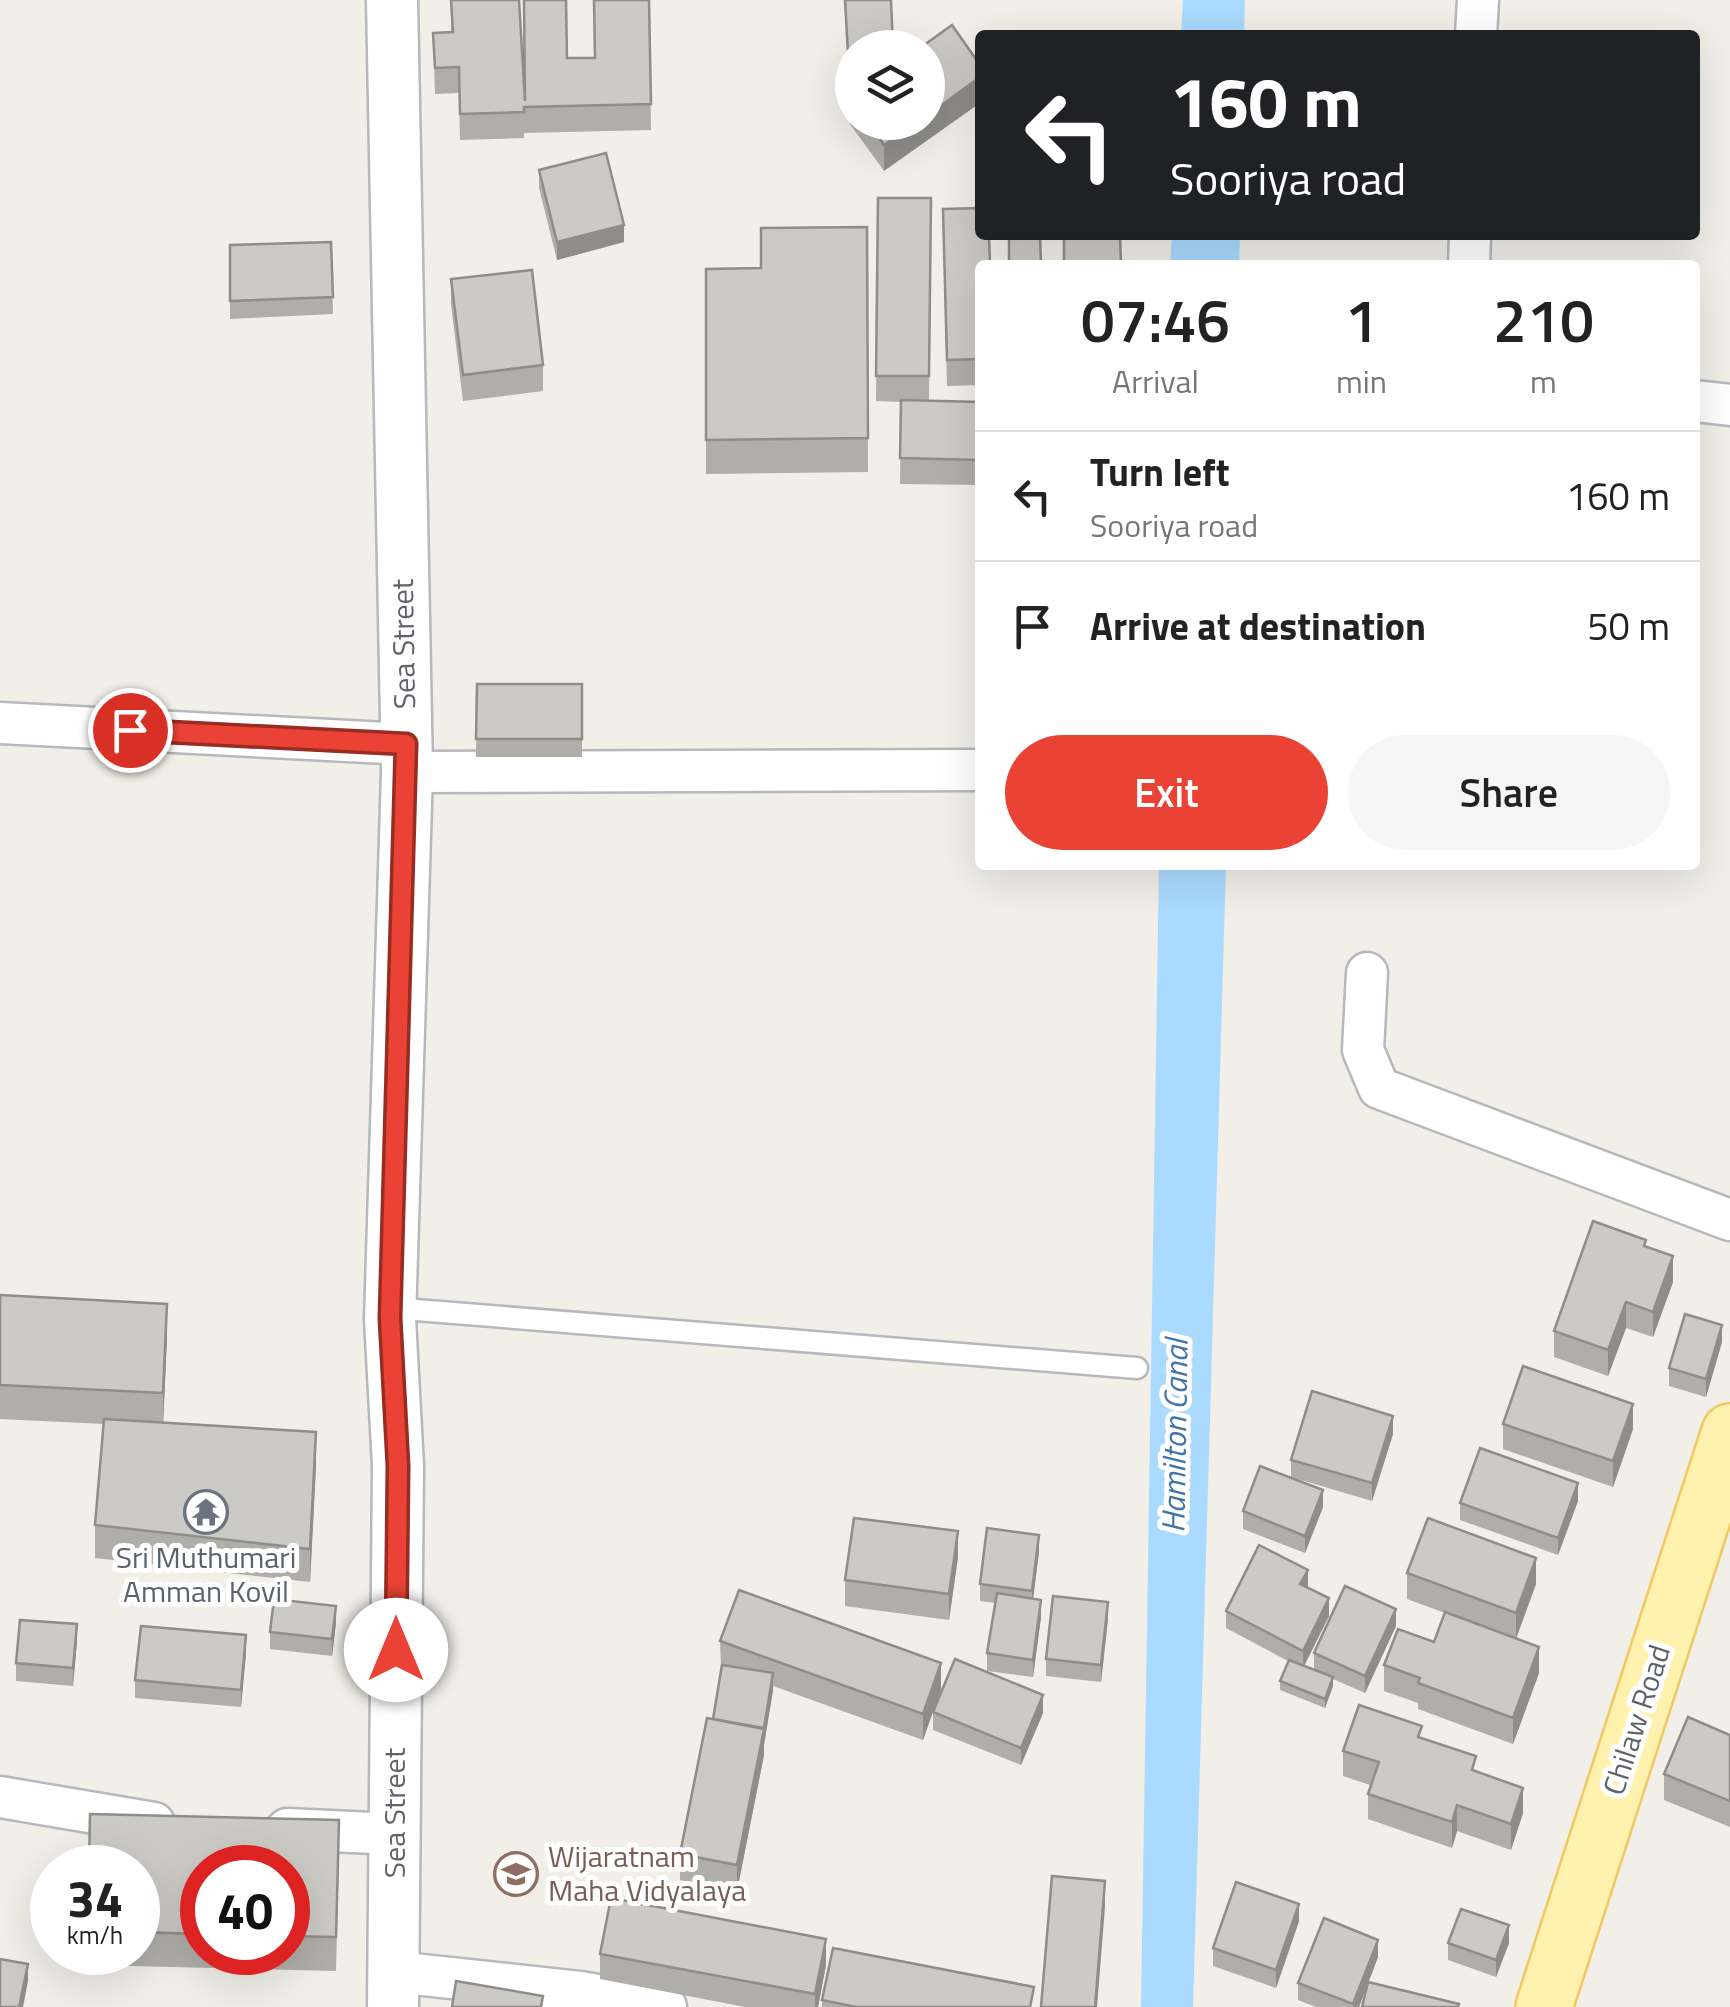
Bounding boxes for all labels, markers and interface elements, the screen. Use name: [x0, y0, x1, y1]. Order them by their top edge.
map controls: [835, 30, 945, 140]
button: layers: [835, 30, 945, 140]
text: 160 m: [1170, 48, 1362, 154]
icon: left: [1005, 70, 1135, 200]
text: Sooriya road: [1170, 144, 1406, 212]
text: 07:46: [1081, 274, 1230, 365]
text: 1: [1345, 274, 1378, 365]
text: 210: [1493, 274, 1594, 365]
text: Arrival: [1112, 357, 1199, 405]
text: min: [1336, 357, 1387, 405]
text: m: [1530, 357, 1557, 405]
text: Turn left: [1090, 443, 1230, 501]
text: 160 m: [1566, 467, 1670, 525]
icon: left: [1005, 469, 1060, 524]
text: Sooriya road: [1090, 501, 1258, 549]
street label: Sea Street: [379, 578, 427, 710]
text: Arrive at destination: [1090, 597, 1426, 655]
text: 50 m: [1587, 597, 1670, 655]
icon: arrive: [1005, 599, 1060, 654]
pin: [88, 688, 173, 773]
icon: arrive: [103, 703, 158, 758]
button: Exit: [1005, 735, 1328, 850]
button: Share: [1348, 735, 1670, 850]
water label: Hamilton Canal: [1148, 1336, 1200, 1533]
temple icon: Sri Muthumari Amman Kovil: [183, 1489, 229, 1535]
place label: Sri Muthumari Amman Kovil: [116, 1534, 296, 1614]
position arrow: [344, 1598, 448, 1702]
street label: Chilaw Road: [1590, 1639, 1682, 1801]
street label: Sea Street: [371, 1747, 417, 1878]
place label: Wijaratnam Maha Vidyalaya: [548, 1833, 746, 1913]
speed limit sign: 40: [180, 1845, 310, 1975]
school or university icon: Wijaratnam Maha Vidyalaya: [493, 1851, 539, 1897]
text: 34: [67, 1860, 123, 1936]
text: km/h: [67, 1916, 123, 1954]

